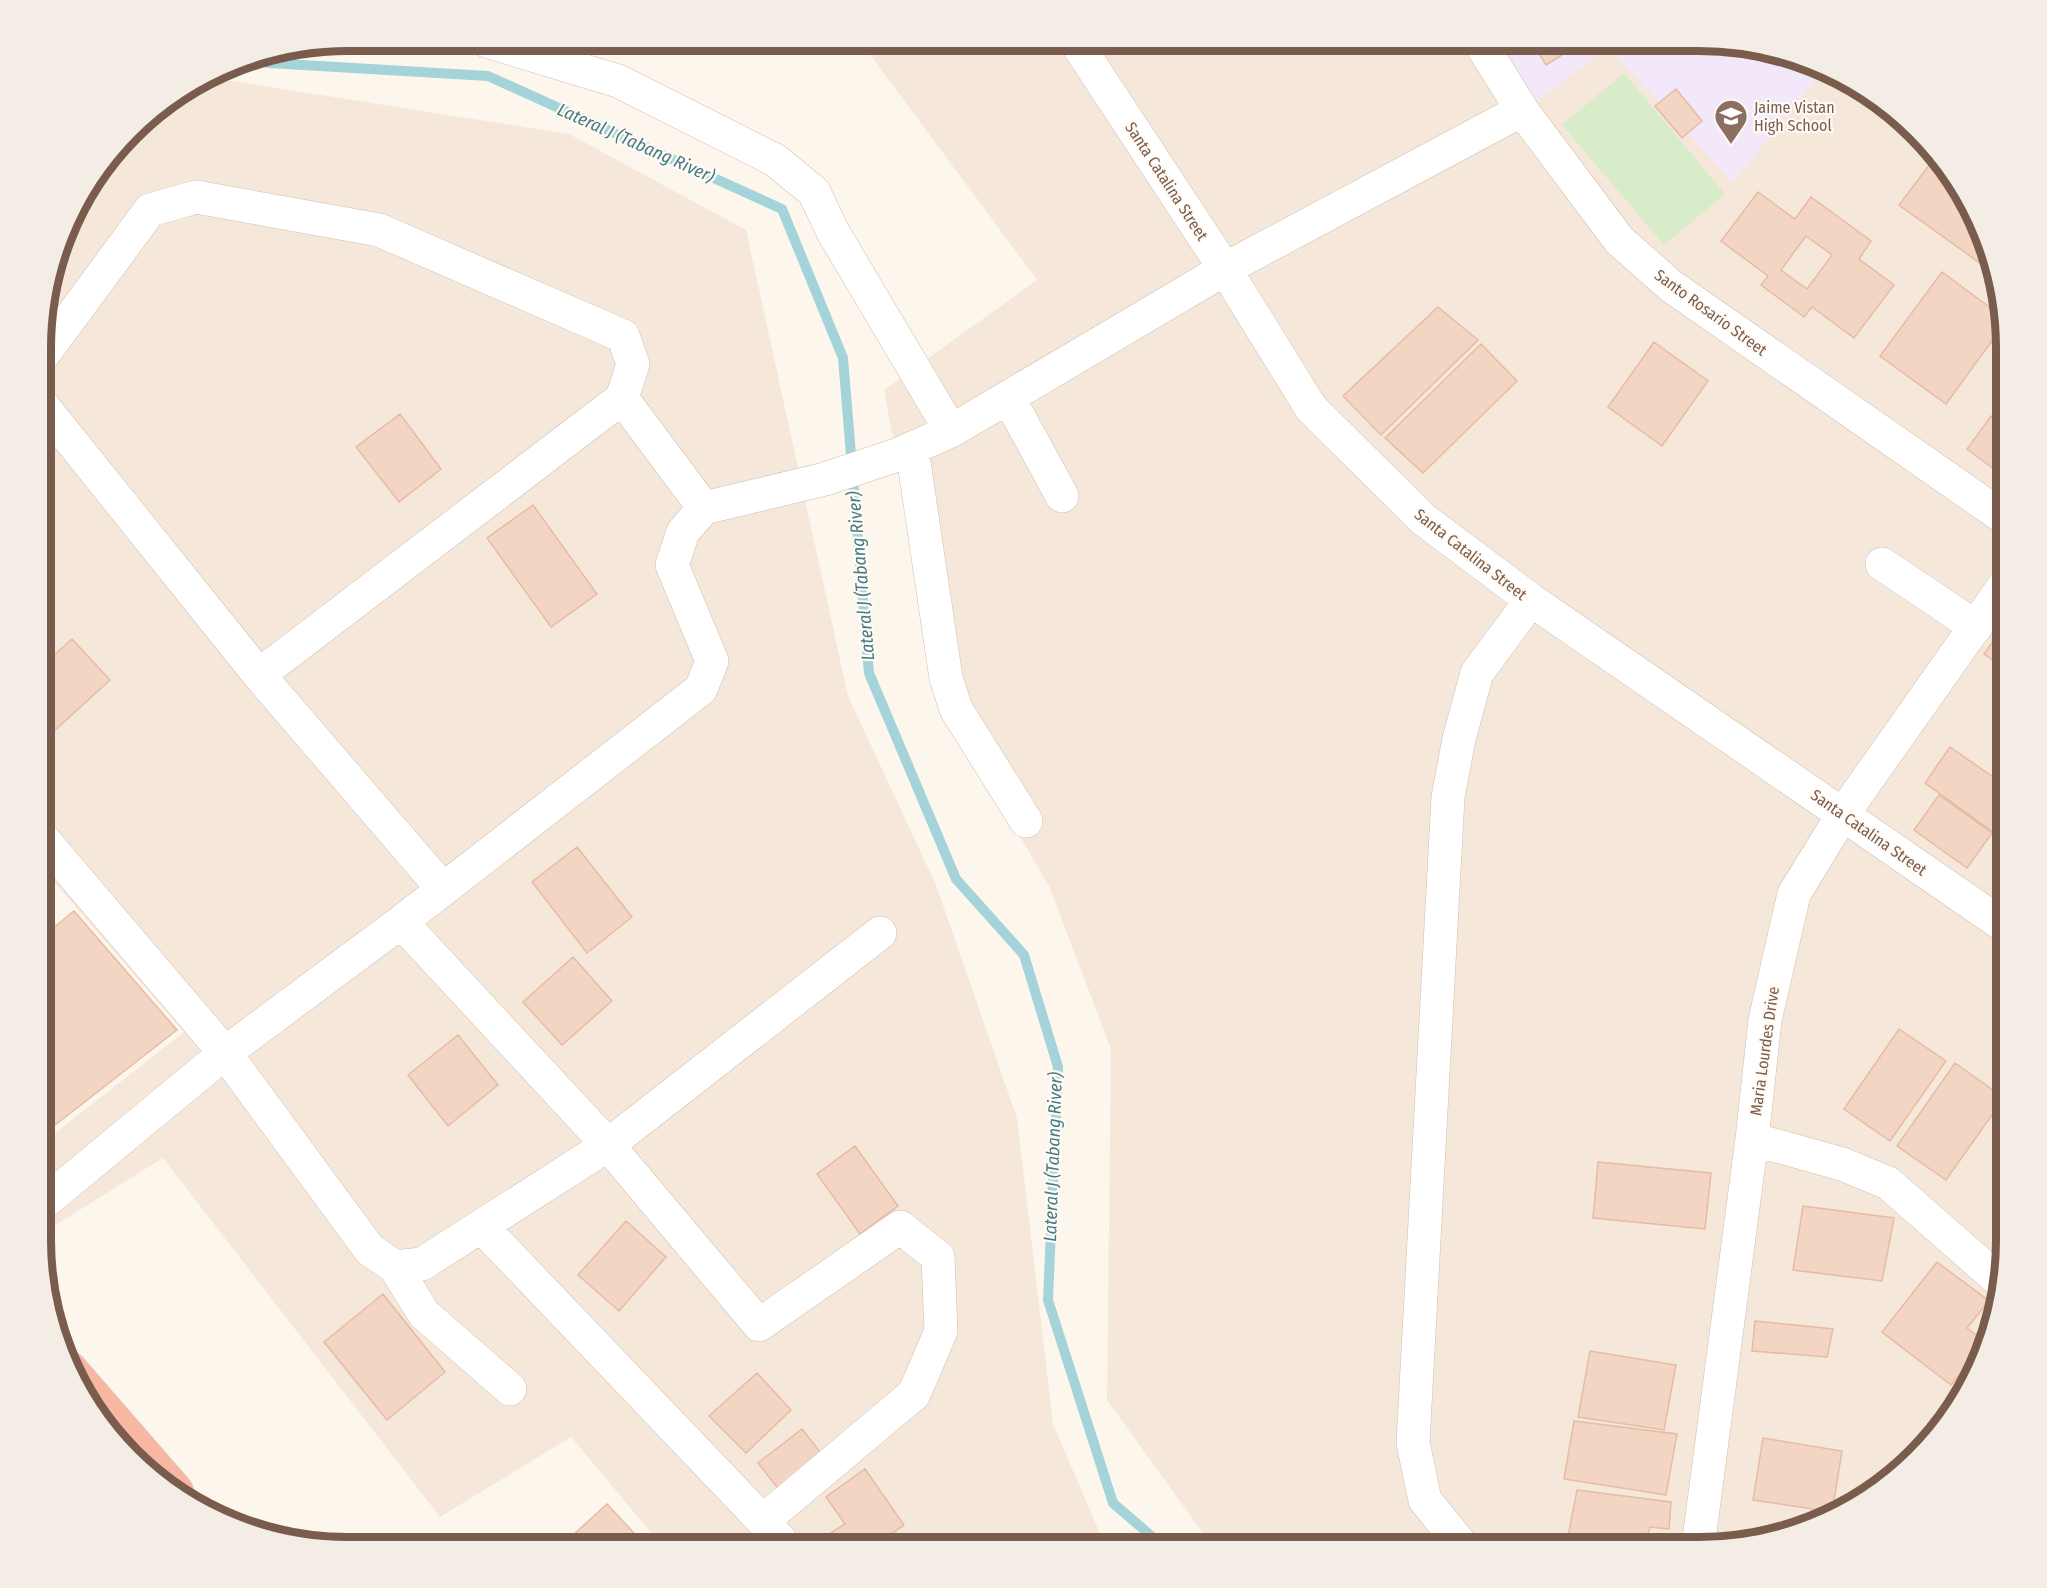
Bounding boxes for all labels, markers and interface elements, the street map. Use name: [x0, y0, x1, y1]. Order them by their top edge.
water label: Lateral J (Tabang River): [554, 98, 718, 188]
school or university icon: Jaime Vistan High School: [1713, 98, 1749, 145]
place label: Jaime Vistan High School: [1754, 98, 1835, 135]
street label: Santa Catalina Street: [1121, 119, 1212, 245]
street label: Santo Rosario Street: [1651, 265, 1771, 360]
water label: Lateral J (Tabang River): [843, 490, 879, 662]
street label: Santa Catalina Street: [1411, 505, 1531, 605]
street label: Santa Catalina Street: [1807, 785, 1931, 880]
street label: Maria Lourdes Drive: [1746, 985, 1783, 1117]
water label: Lateral J (Tabang River): [1039, 1072, 1067, 1242]

